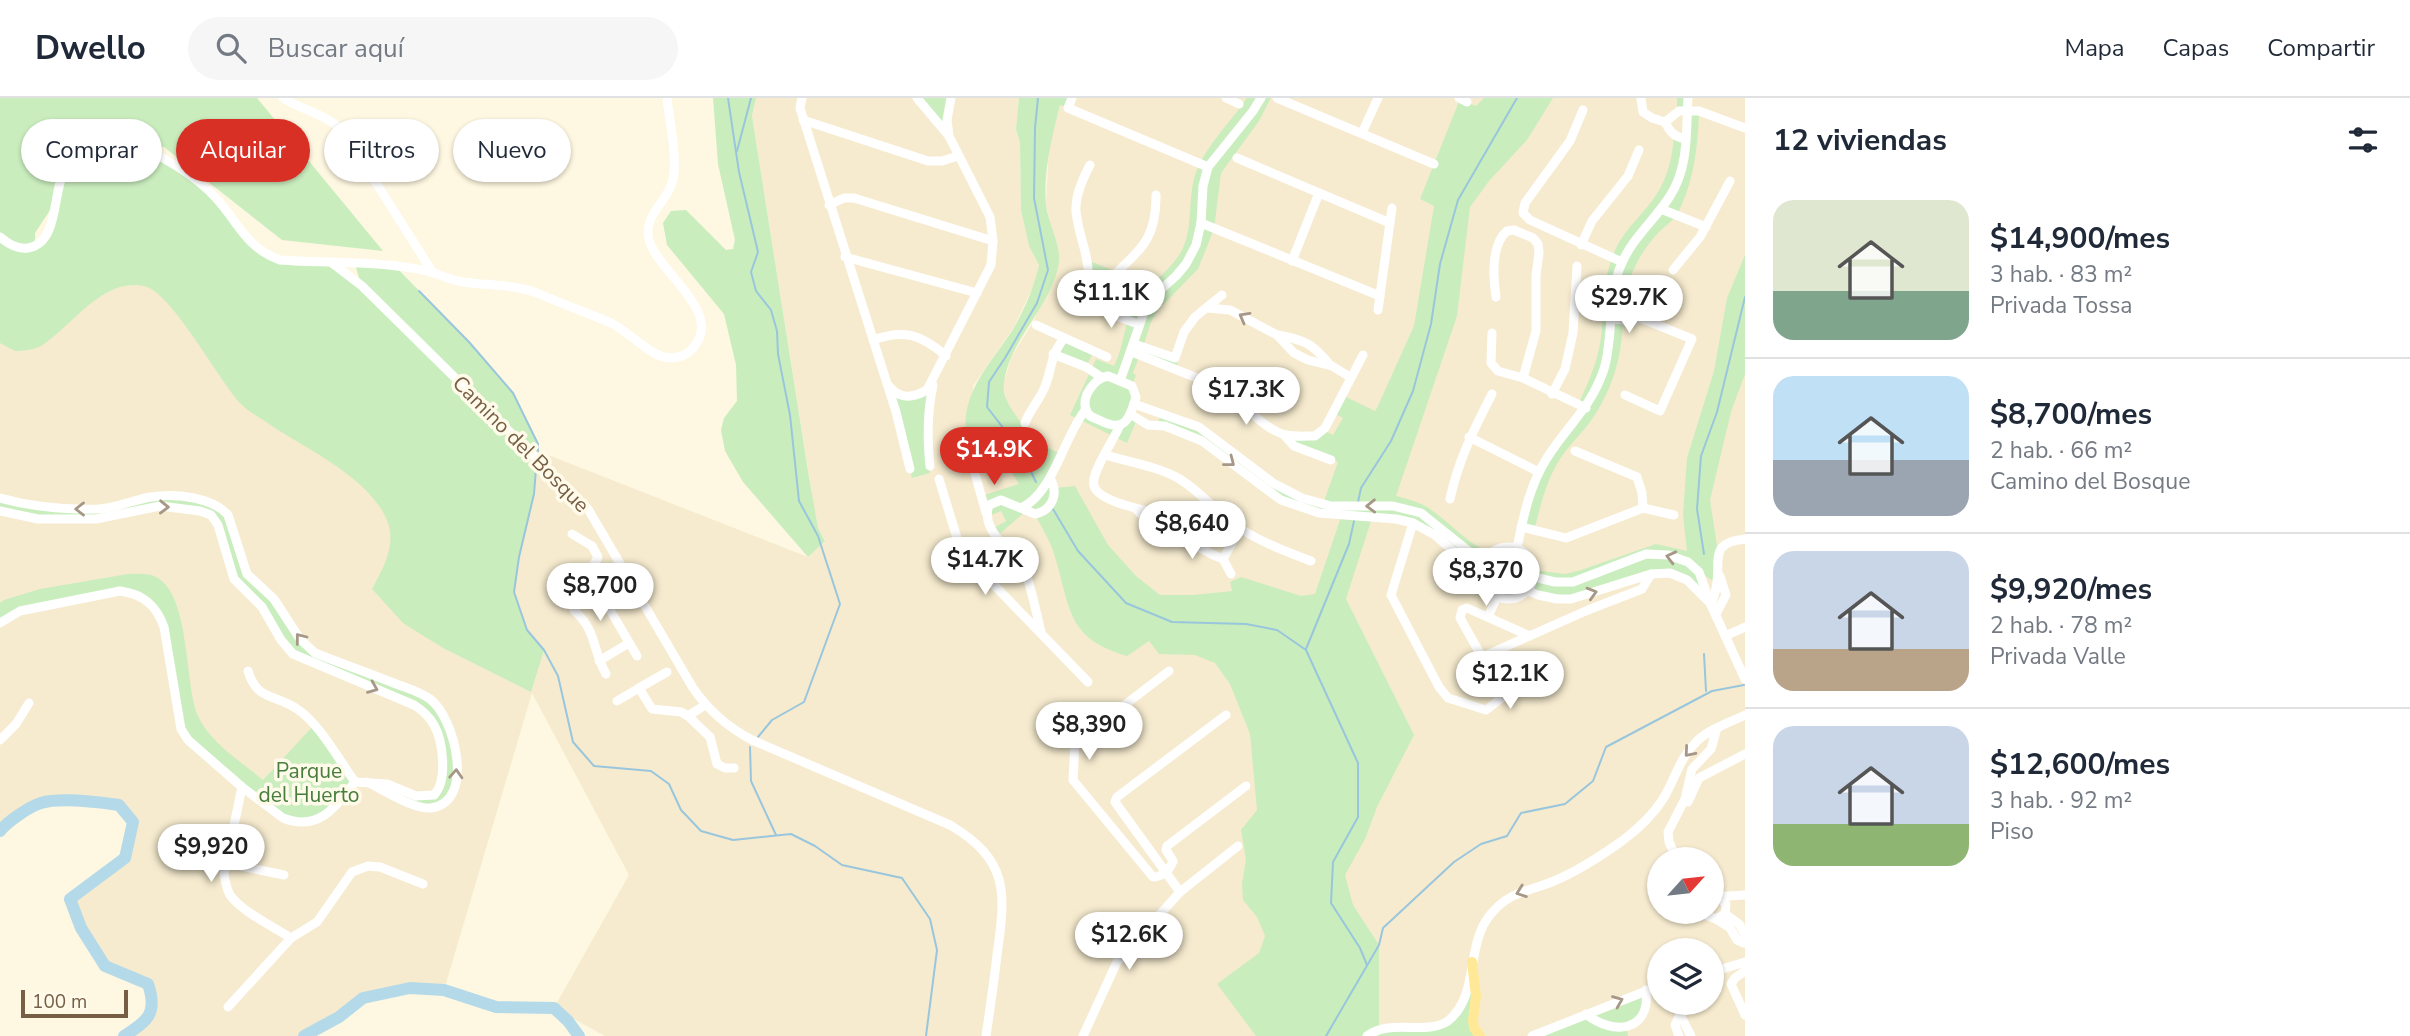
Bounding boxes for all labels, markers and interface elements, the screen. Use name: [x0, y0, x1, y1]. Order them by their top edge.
search box: [188, 17, 678, 80]
text: Dwello: [35, 26, 146, 71]
icon: search: [212, 29, 250, 67]
text: Buscar aquí: [268, 31, 404, 66]
text: Mapa: [2065, 32, 2125, 64]
text: Capas: [2163, 32, 2229, 64]
text: Compartir: [2267, 32, 2375, 64]
chip: Comprar: [21, 119, 162, 182]
chip: Alquilar: [176, 119, 310, 182]
chip: Filtros: [324, 119, 439, 182]
chip: Nuevo: [453, 119, 571, 182]
text: 12 viviendas: [1773, 120, 1947, 161]
icon: filters: [2344, 121, 2382, 159]
text: $14,900/mes: [1990, 218, 2170, 259]
icon: home: [1829, 228, 1913, 312]
text: 3 hab. · 83 m²: [1990, 259, 2132, 290]
pin: $11.1K: [1054, 271, 1168, 330]
pin: $29.7K: [1572, 275, 1686, 335]
text: $11.1K: [1073, 277, 1149, 308]
text: $29.7K: [1591, 282, 1667, 313]
text: Privada Tossa: [1990, 290, 2132, 321]
one-way arrow: [1238, 312, 1251, 325]
pin: $17.3K: [1189, 368, 1303, 427]
street label: Camino del Bosque: [446, 369, 596, 519]
text: $17.3K: [1208, 374, 1284, 405]
text: $8,700/mes: [1990, 394, 2152, 435]
icon: home: [1829, 404, 1913, 488]
pin: $14.9K: [937, 428, 1051, 487]
text: $14.9K: [956, 434, 1032, 465]
text: 2 hab. · 66 m²: [1990, 435, 2132, 466]
one-way arrow: [1223, 454, 1235, 467]
text: Camino del Bosque: [1990, 466, 2190, 497]
one-way arrow: [159, 499, 170, 515]
one-way arrow: [1365, 499, 1376, 514]
one-way arrow: [74, 501, 84, 517]
pin: $8,640: [1135, 502, 1249, 561]
text: $8,640: [1155, 508, 1229, 539]
pin: $14.7K: [928, 538, 1042, 597]
text: $14.7K: [947, 544, 1023, 575]
pin: $8,370: [1429, 548, 1543, 608]
one-way arrow: [1665, 551, 1677, 565]
text: $8,370: [1449, 555, 1523, 586]
pin: $8,700: [543, 564, 657, 623]
text: $9,920/mes: [1990, 569, 2152, 610]
text: $8,700: [563, 570, 637, 601]
icon: home: [1829, 579, 1913, 663]
one-way arrow: [1586, 586, 1598, 601]
text: 2 hab. · 78 m²: [1990, 610, 2132, 641]
one-way arrow: [296, 633, 308, 646]
text: Privada Valle: [1990, 641, 2126, 672]
pin: $12.1K: [1453, 652, 1567, 711]
text: $12.1K: [1472, 658, 1548, 689]
one-way arrow: [367, 680, 379, 694]
pin: $8,390: [1032, 702, 1146, 762]
text: $8,390: [1052, 709, 1126, 740]
one-way arrow: [1685, 743, 1697, 756]
text: $12,600/mes: [1990, 744, 2170, 785]
icon: home: [1829, 754, 1913, 838]
park label: Parque del Huerto: [259, 757, 359, 809]
one-way arrow: [448, 768, 463, 779]
text: 3 hab. · 92 m²: [1990, 785, 2132, 816]
text: Piso: [1990, 816, 2034, 847]
pin: $9,920: [154, 824, 268, 884]
text: $9,920: [174, 831, 248, 862]
north arrow: [1647, 847, 1724, 924]
map controls: [1647, 847, 1724, 1015]
one-way arrow: [1515, 884, 1528, 898]
pin: $12.6K: [1072, 912, 1186, 972]
text: $12.6K: [1091, 919, 1167, 950]
button: layers: [1647, 938, 1724, 1015]
scale bar: [21, 987, 128, 1019]
text: 100 m: [32, 989, 87, 1015]
one-way arrow: [1612, 996, 1624, 1010]

